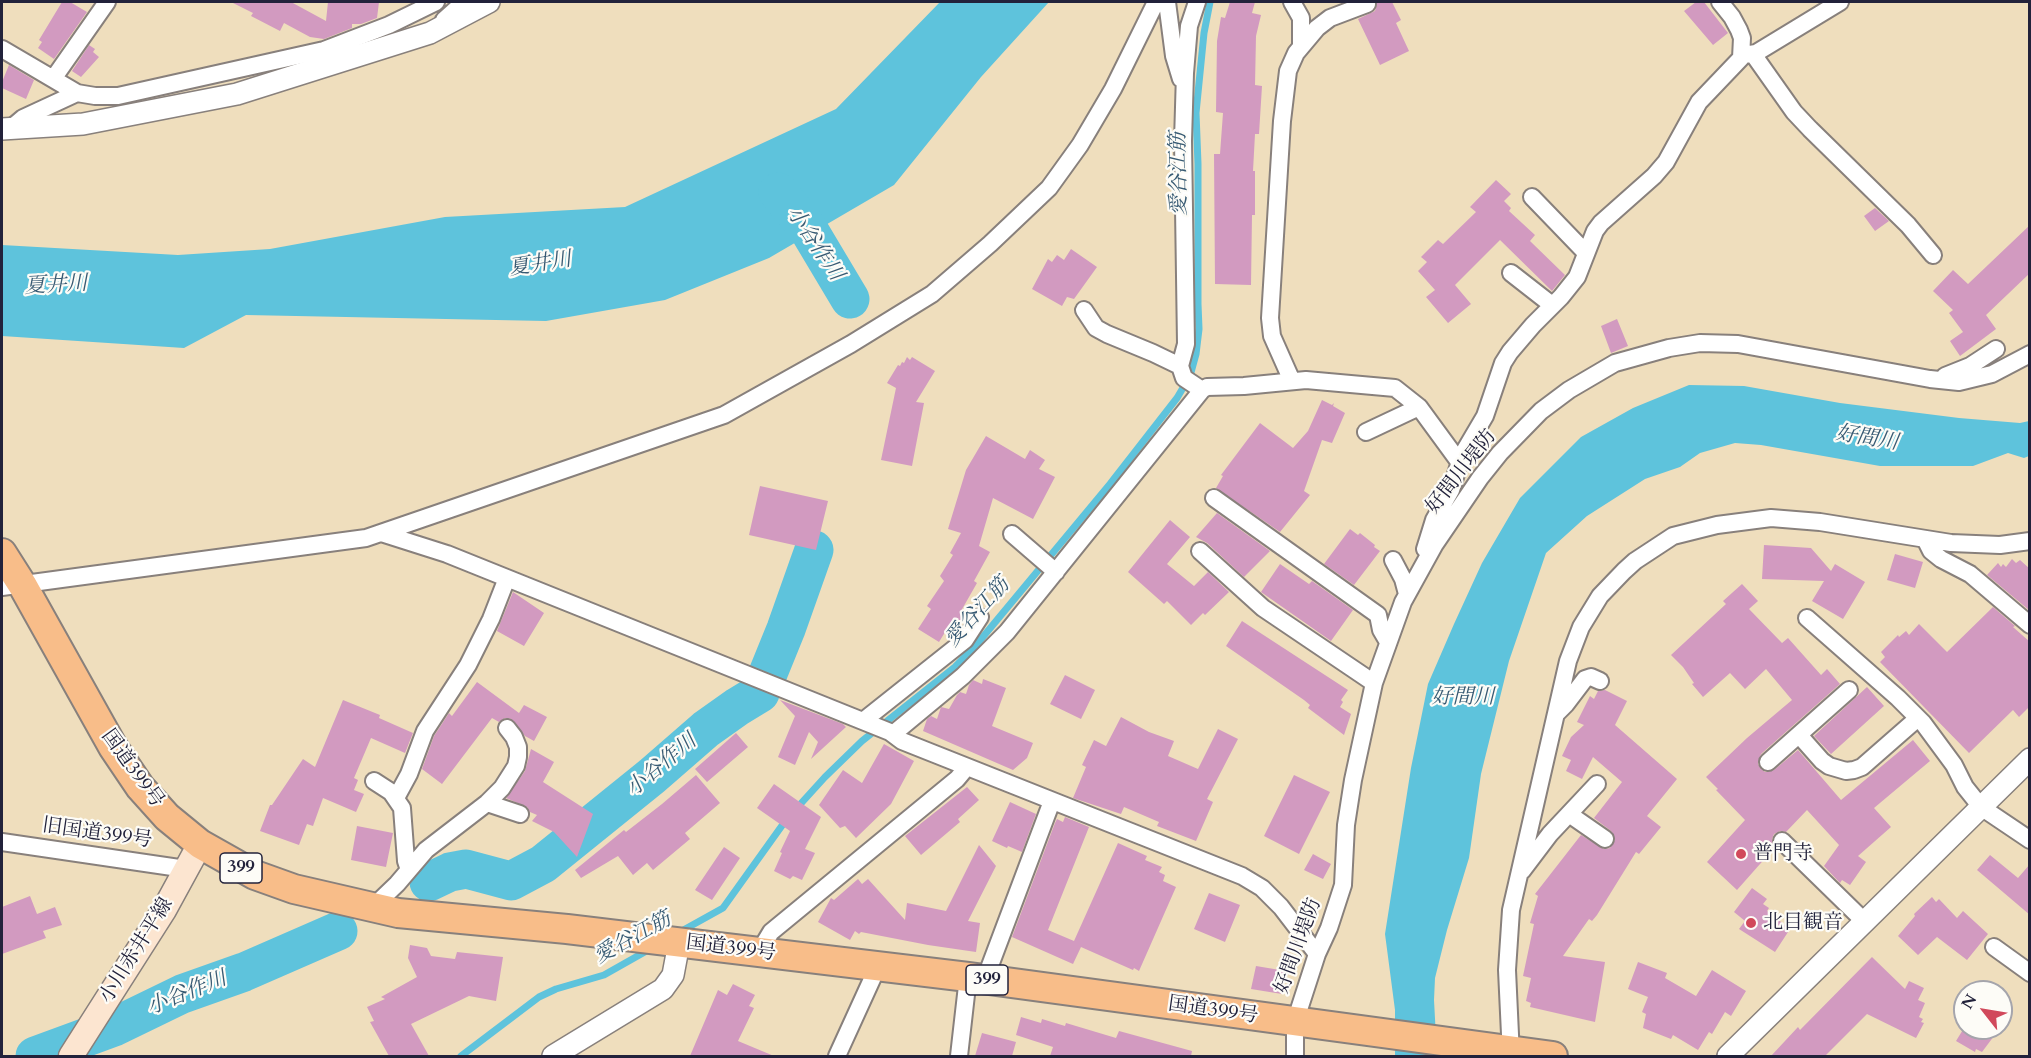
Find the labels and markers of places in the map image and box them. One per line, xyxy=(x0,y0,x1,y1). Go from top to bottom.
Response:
place label: 普門寺 xyxy=(1753,842,1813,866)
marker: 普門寺 xyxy=(1734,847,1748,861)
place label: 北目観音 xyxy=(1763,911,1843,935)
marker: 北目観音 xyxy=(1744,916,1758,930)

